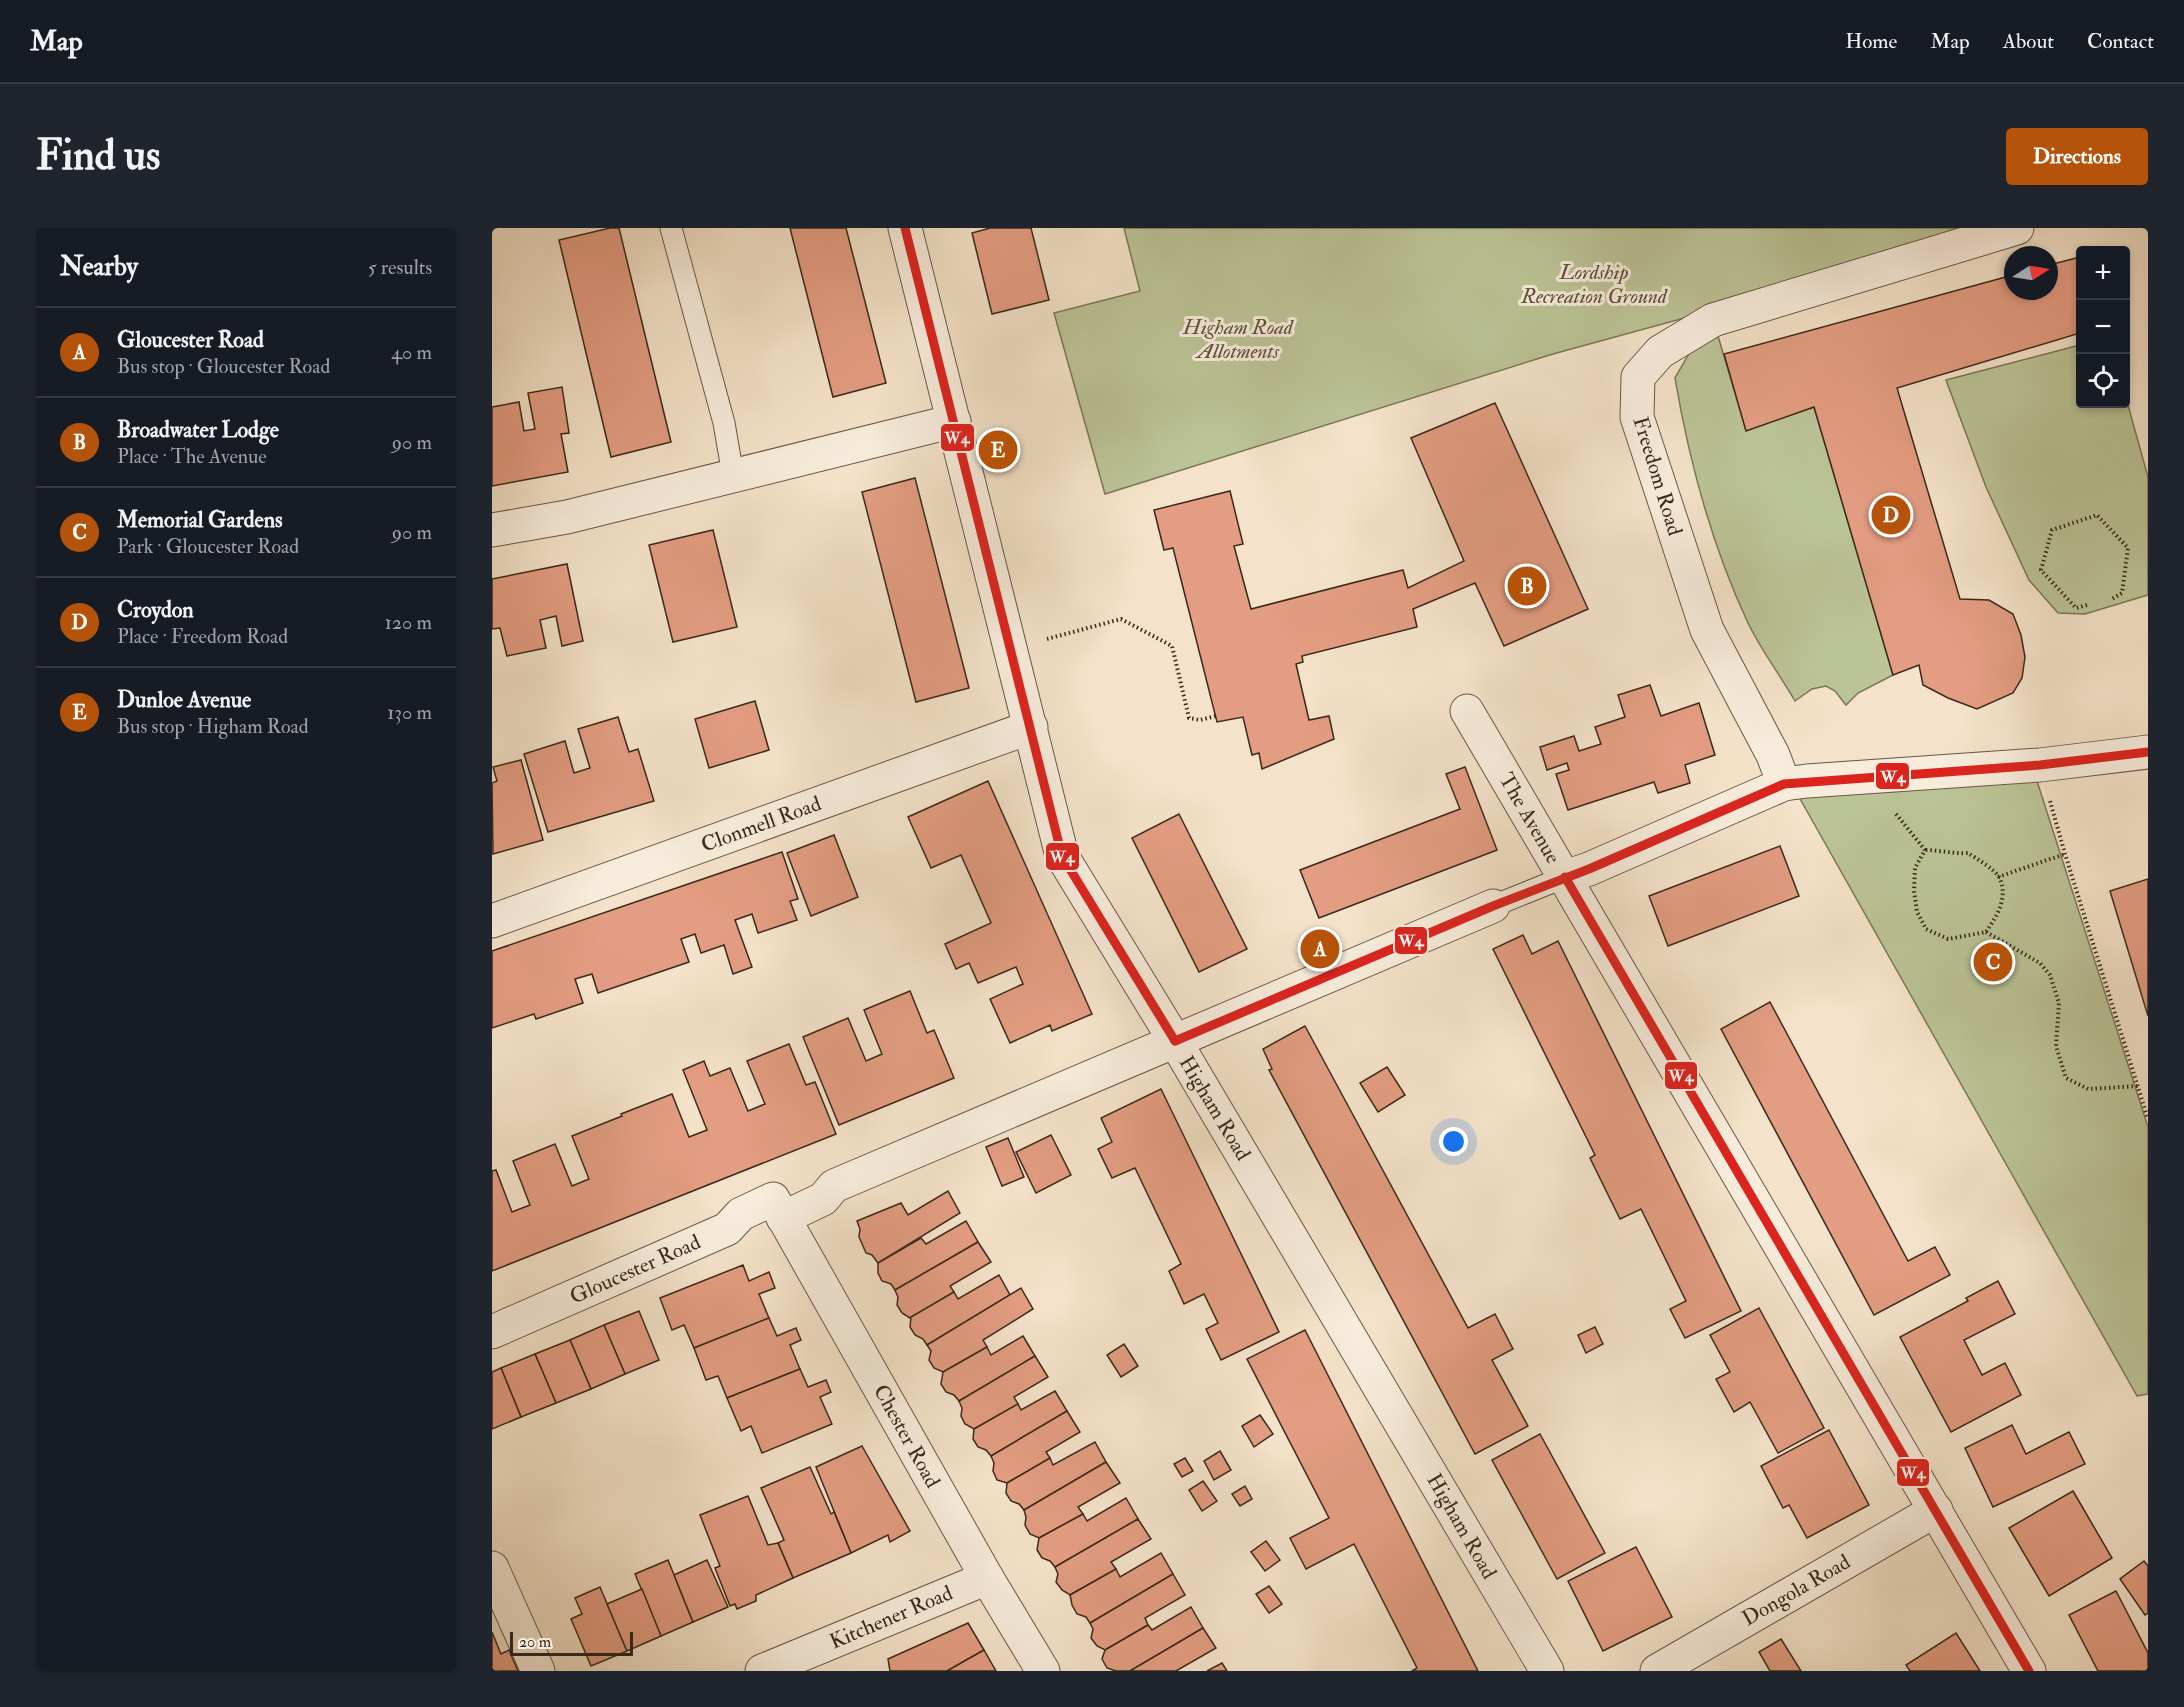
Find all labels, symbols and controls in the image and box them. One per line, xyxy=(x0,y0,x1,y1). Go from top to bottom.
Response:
text: Map xyxy=(30,24,83,59)
text: Home xyxy=(1845,28,1897,55)
text: Map xyxy=(1930,28,1970,55)
text: About xyxy=(2003,28,2054,55)
text: Contact xyxy=(2087,28,2154,55)
button: Directions xyxy=(2006,128,2148,185)
text: Find us xyxy=(36,130,160,182)
north arrow xyxy=(2004,246,2058,300)
map controls xyxy=(2076,246,2130,408)
button: + xyxy=(2076,246,2130,300)
text: Nearby xyxy=(60,251,138,283)
text: 5 results xyxy=(368,255,432,280)
park label: Lordship Recreation Ground xyxy=(1520,259,1668,310)
button: − xyxy=(2076,300,2130,354)
park label: Higham Road Allotments xyxy=(1182,314,1294,365)
text: Gloucester Road xyxy=(117,326,264,354)
text: A xyxy=(73,340,86,365)
text: 40 m xyxy=(391,340,432,365)
text: Bus stop · Gloucester Road xyxy=(117,354,330,379)
button: locate xyxy=(2076,354,2130,408)
street label: Freedom Road xyxy=(1627,413,1689,540)
text: Broadwater Lodge xyxy=(117,416,279,444)
line badge: W4 xyxy=(940,423,975,452)
text: W4 xyxy=(944,428,971,448)
pin: E xyxy=(978,428,1018,472)
text: B xyxy=(73,430,86,455)
text: 90 m xyxy=(392,430,432,455)
text: Place · The Avenue xyxy=(117,444,267,469)
pin: D xyxy=(1872,492,1910,538)
text: Memorial Gardens xyxy=(117,506,283,534)
text: C xyxy=(72,520,87,545)
text: 90 m xyxy=(392,520,432,545)
text: Park · Gloucester Road xyxy=(117,534,299,559)
pin: B xyxy=(1508,564,1546,608)
text: Croydon xyxy=(117,596,194,624)
text: D xyxy=(71,610,88,635)
text: 120 m xyxy=(385,610,432,635)
text: Place · Freedom Road xyxy=(117,624,288,649)
text: Dunloe Avenue xyxy=(117,686,251,714)
text: E xyxy=(72,700,87,725)
text: 130 m xyxy=(387,700,432,725)
text: Bus stop · Higham Road xyxy=(117,714,309,739)
line badge: W4 xyxy=(1875,762,1910,790)
text: W4 xyxy=(1880,767,1907,787)
street label: The Avenue xyxy=(1493,768,1567,869)
street label: Clonmell Road xyxy=(697,790,825,859)
line badge: W4 xyxy=(1045,842,1080,871)
text: W4 xyxy=(1049,847,1076,867)
pin: A xyxy=(1300,926,1340,972)
line badge: W4 xyxy=(1394,926,1428,955)
text: W4 xyxy=(1398,931,1425,951)
pin: C xyxy=(1974,940,2012,984)
street label: Higham Road xyxy=(1173,1051,1257,1166)
line badge: W4 xyxy=(1664,1061,1698,1090)
text: W4 xyxy=(1668,1066,1695,1086)
your location xyxy=(1439,1127,1468,1156)
street label: Gloucester Road xyxy=(566,1228,705,1310)
street label: Chester Road xyxy=(867,1380,946,1493)
line badge: W4 xyxy=(1896,1458,1930,1487)
text: W4 xyxy=(1900,1463,1927,1483)
street label: Higham Road xyxy=(1421,1469,1503,1584)
street label: Dongola Road xyxy=(1737,1548,1856,1632)
street label: Kitchener Road xyxy=(826,1579,957,1655)
scale bar xyxy=(510,1629,633,1656)
text: 20 m xyxy=(519,1632,551,1652)

